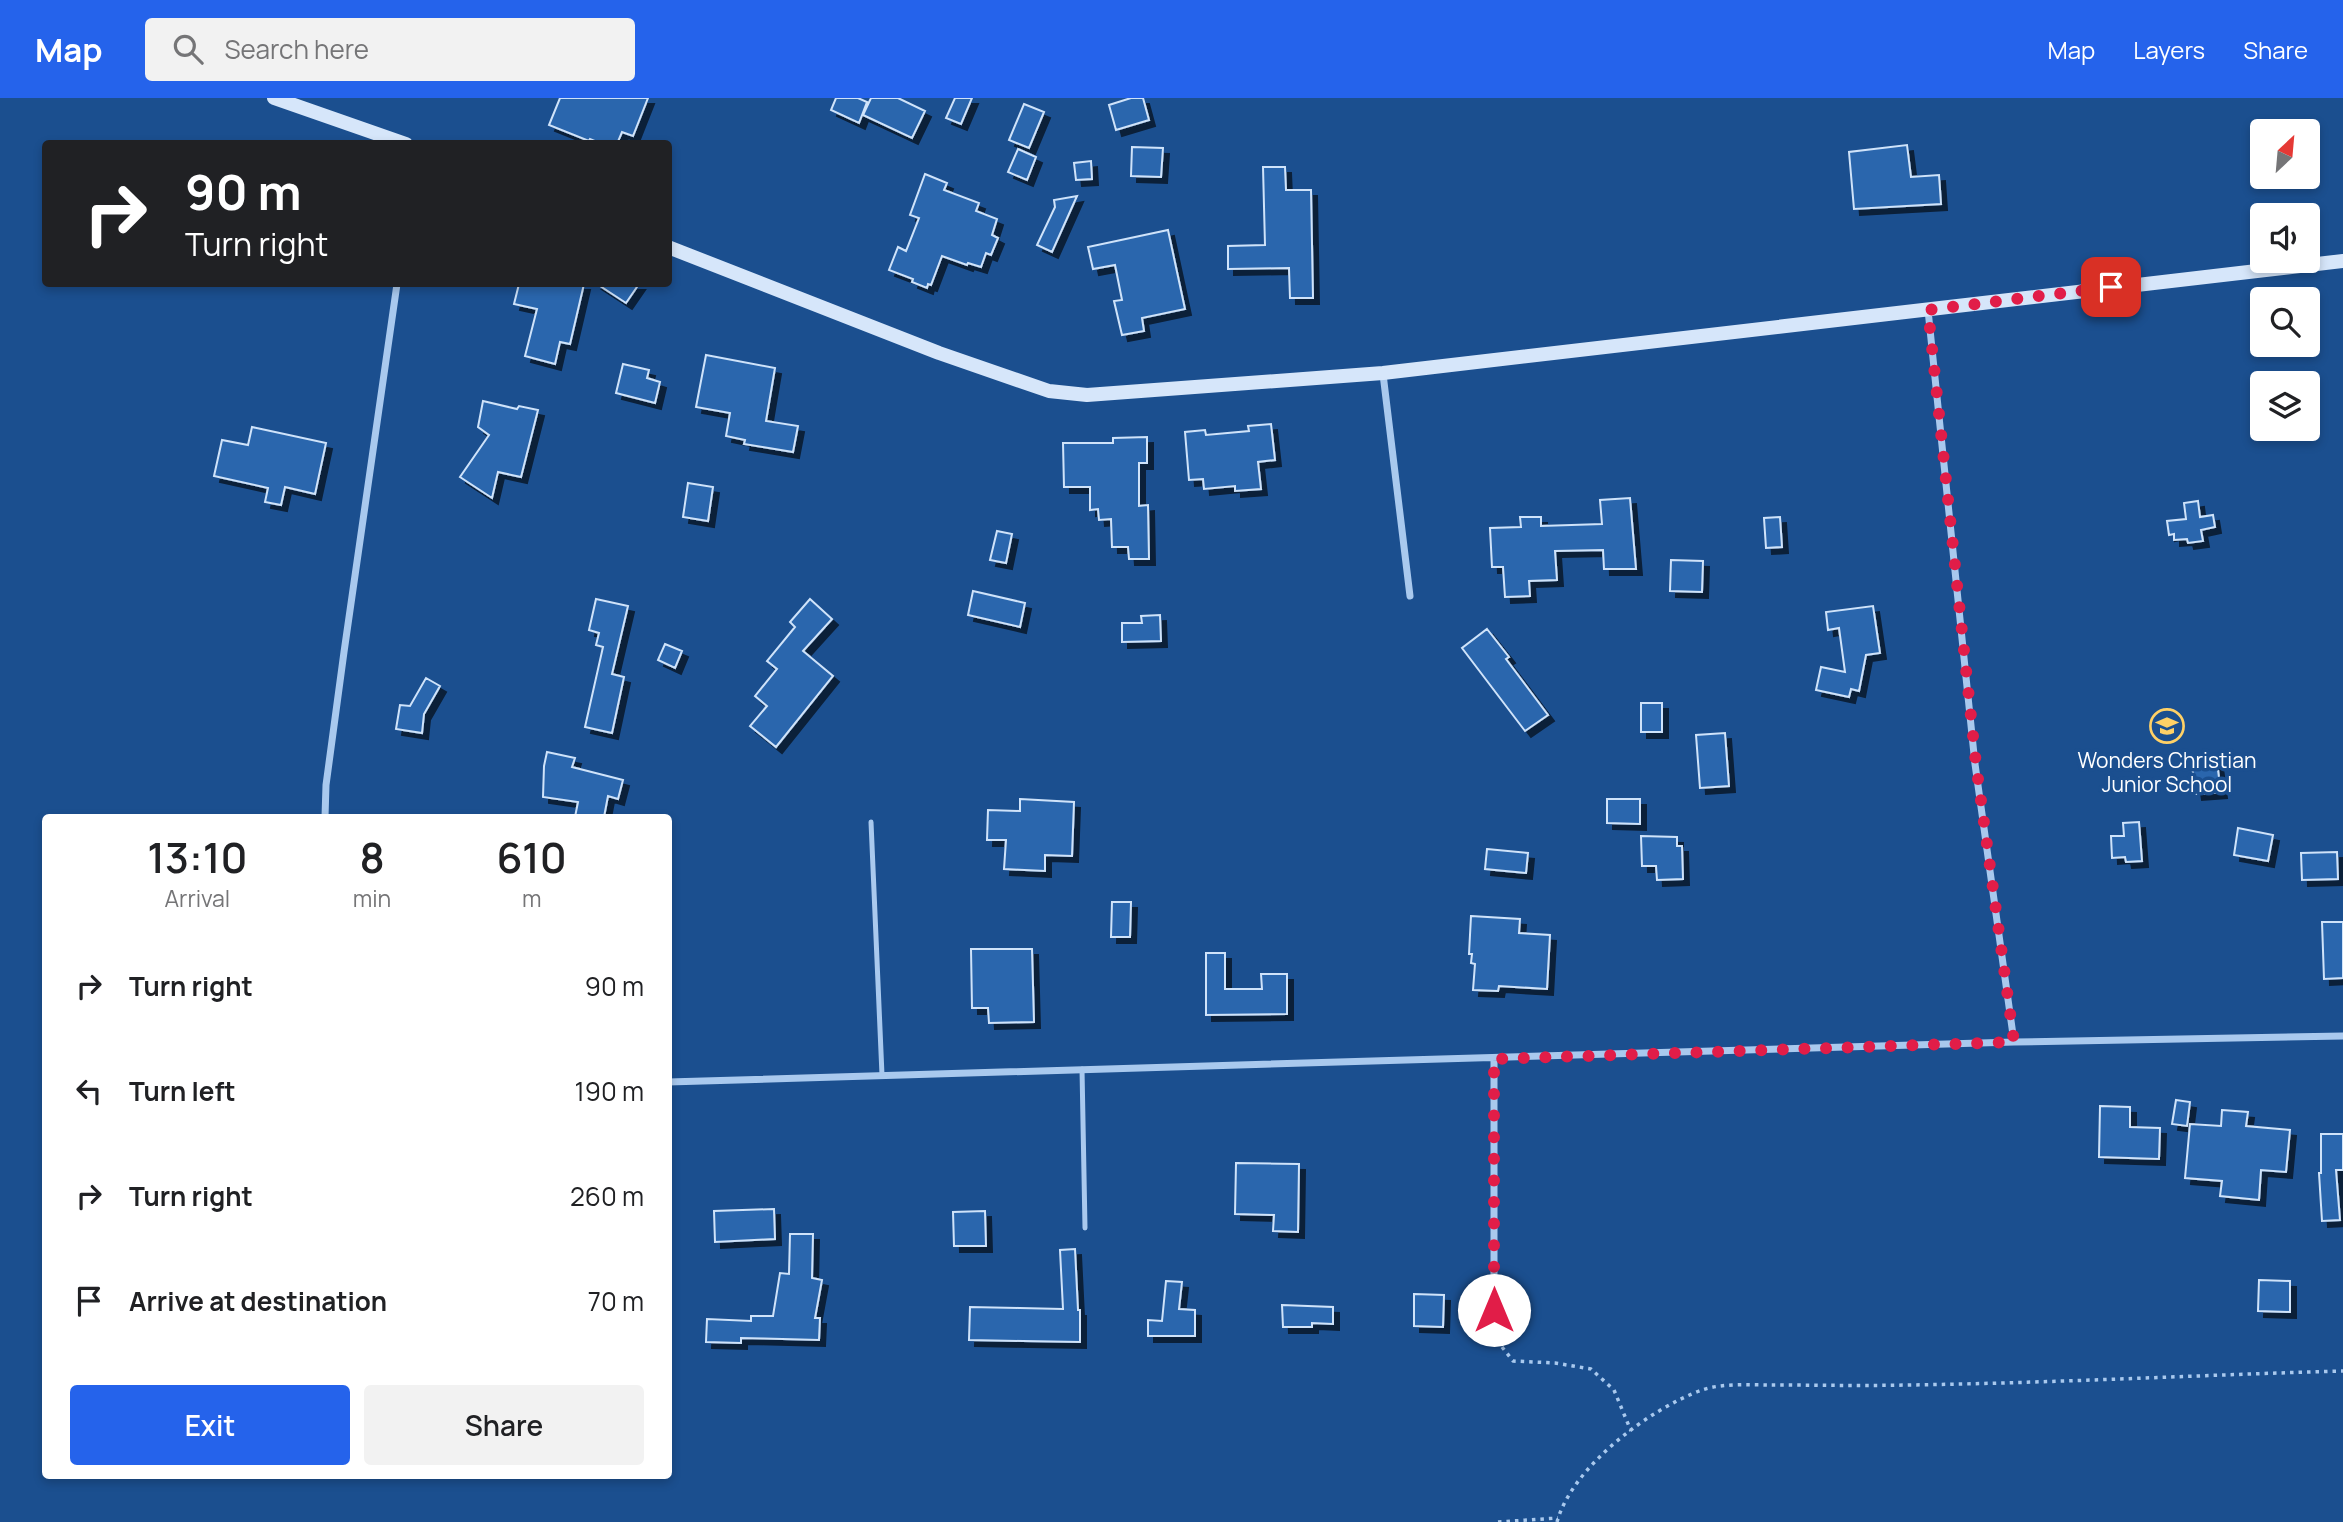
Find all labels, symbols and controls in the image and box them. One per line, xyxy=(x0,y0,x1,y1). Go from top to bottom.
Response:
search box xyxy=(145,18,635,81)
text: Map xyxy=(35,27,103,72)
icon: search xyxy=(169,30,207,68)
text: Search here xyxy=(225,31,369,67)
text: Map xyxy=(2048,33,2095,66)
text: Layers xyxy=(2133,33,2205,66)
text: Share xyxy=(2243,33,2308,66)
north arrow xyxy=(2250,119,2320,189)
map controls xyxy=(2250,119,2320,441)
text: 90 m xyxy=(185,158,302,225)
icon: right xyxy=(70,168,161,259)
button: sound xyxy=(2250,203,2320,273)
text: Turn right xyxy=(185,222,328,266)
pin xyxy=(2081,257,2141,317)
icon: arrive xyxy=(2092,268,2130,306)
button: search xyxy=(2250,287,2320,357)
button: layers xyxy=(2250,371,2320,441)
school or university icon: Wonders Christian Junior School xyxy=(2148,707,2186,745)
place label: Wonders Christian Junior School xyxy=(2078,746,2256,798)
text: 13:10 xyxy=(147,828,247,886)
text: 8 xyxy=(359,828,385,886)
text: 610 xyxy=(497,828,567,886)
text: Arrival xyxy=(165,882,230,914)
text: min xyxy=(353,882,391,914)
text: m xyxy=(522,882,541,914)
icon: right xyxy=(70,967,108,1005)
text: Turn right xyxy=(129,968,253,1004)
text: 90 m xyxy=(585,968,644,1004)
icon: left xyxy=(70,1072,108,1110)
text: Turn left xyxy=(129,1073,236,1109)
text: 190 m xyxy=(575,1073,644,1109)
icon: right xyxy=(70,1177,108,1215)
text: Turn right xyxy=(129,1178,253,1214)
text: 260 m xyxy=(570,1178,644,1214)
position arrow xyxy=(1457,1273,1531,1347)
icon: arrive xyxy=(70,1282,108,1320)
text: Arrive at destination xyxy=(129,1283,387,1319)
text: 70 m xyxy=(588,1283,644,1319)
button: Exit xyxy=(70,1385,350,1465)
button: Share xyxy=(364,1385,644,1465)

